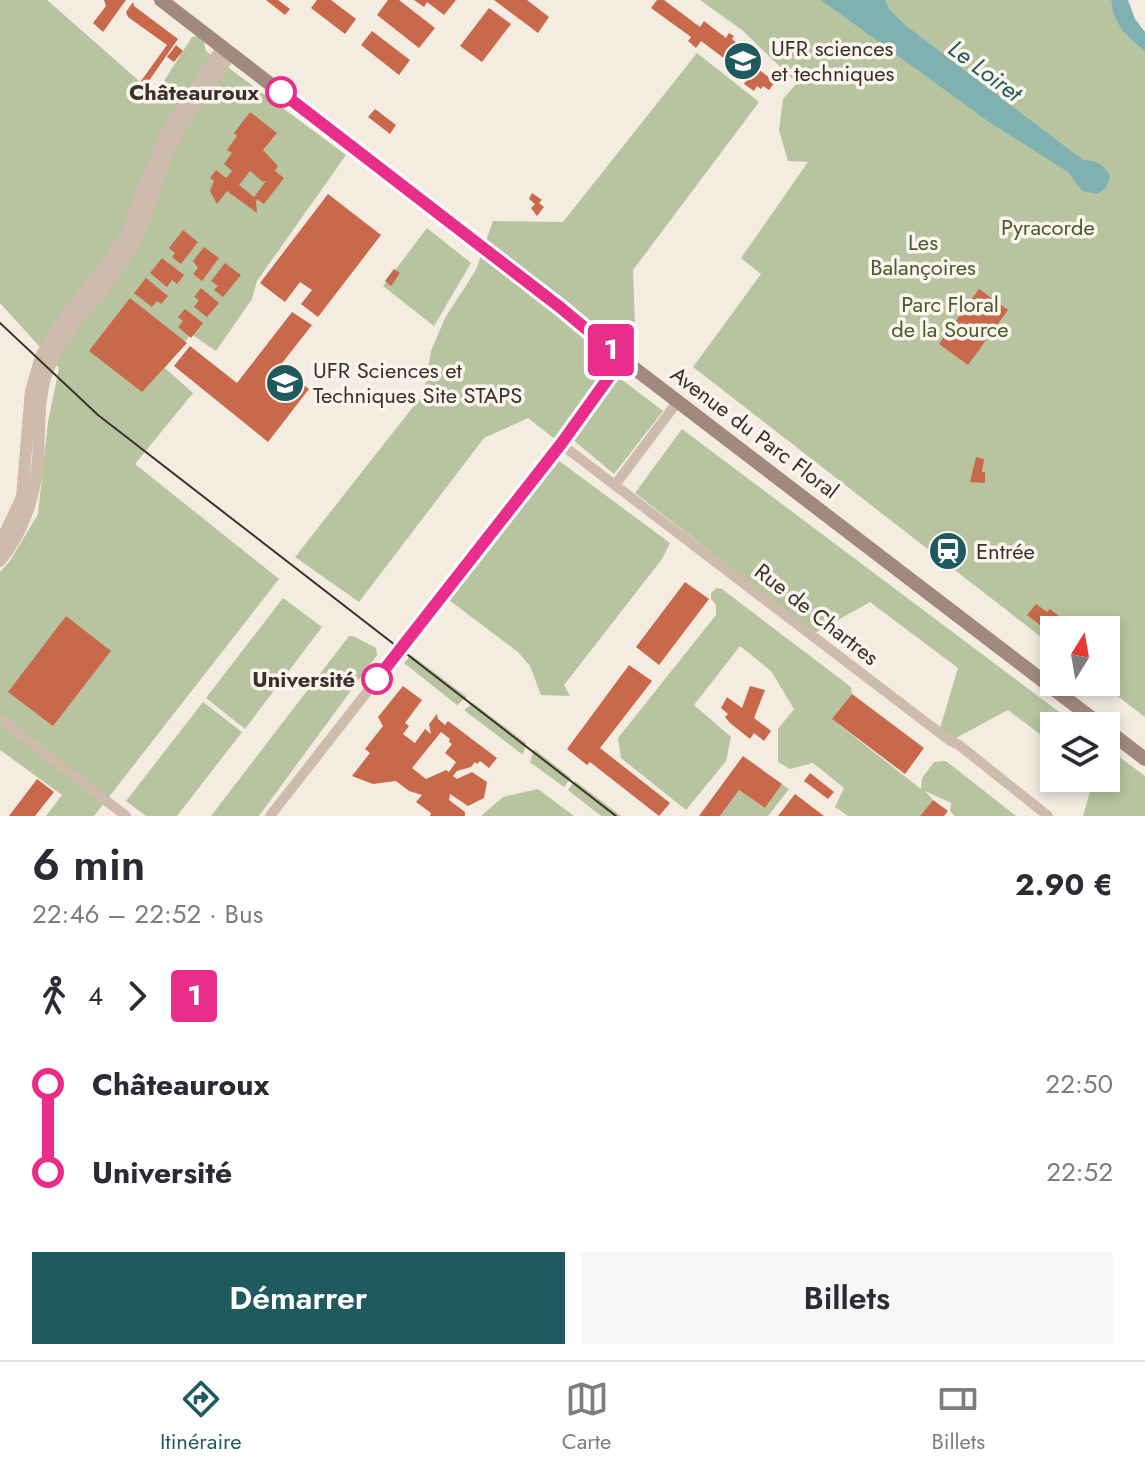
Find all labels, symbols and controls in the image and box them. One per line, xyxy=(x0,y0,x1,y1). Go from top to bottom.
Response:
water label: Le Loiret xyxy=(941,31,1031,111)
place label: UFR sciences et techniques xyxy=(771,32,895,89)
school or university icon: UFR sciences et techniques xyxy=(722,40,764,82)
place label: Châteauroux xyxy=(129,76,259,108)
marker: Châteauroux xyxy=(266,77,296,107)
park label: Pyracorde xyxy=(1001,211,1095,243)
park label: Les Balançoires xyxy=(870,226,976,283)
park label: Parc Floral de la Source xyxy=(891,288,1009,345)
line badge: 1 xyxy=(585,324,637,376)
text: 1 xyxy=(604,329,618,370)
place label: UFR Sciences et Techniques Site STAPS xyxy=(313,354,522,411)
street label: Avenue du Parc Floral xyxy=(664,358,846,506)
school or university icon: UFR Sciences et Techniques Site STAPS xyxy=(264,362,306,404)
station icon: Entrée xyxy=(927,530,969,572)
place label: Entrée xyxy=(976,535,1035,567)
street label: Rue de Chartres xyxy=(748,555,886,673)
north arrow xyxy=(1040,616,1120,696)
map controls xyxy=(1040,616,1120,792)
place label: Université xyxy=(252,663,355,695)
marker: Université xyxy=(362,664,392,694)
button: layers xyxy=(1040,712,1120,792)
text: 6 min xyxy=(32,833,145,897)
text: 2.90 € xyxy=(1015,863,1113,906)
text: 22:46 – 22:52 · Bus xyxy=(32,895,263,933)
icon: walk xyxy=(32,974,76,1018)
icon: forward xyxy=(115,974,159,1018)
text: 1 xyxy=(187,975,201,1016)
text: 4 xyxy=(88,977,103,1015)
text: Châteauroux xyxy=(92,1063,269,1106)
text: 22:50 xyxy=(1045,1065,1113,1103)
text: Université xyxy=(92,1151,232,1194)
text: 22:52 xyxy=(1046,1153,1113,1191)
button: Démarrer xyxy=(32,1252,565,1344)
button: Billets xyxy=(581,1252,1113,1344)
tab: Itinéraire xyxy=(160,1377,242,1457)
tab: Carte xyxy=(562,1377,611,1457)
tab: Billets xyxy=(931,1377,985,1457)

